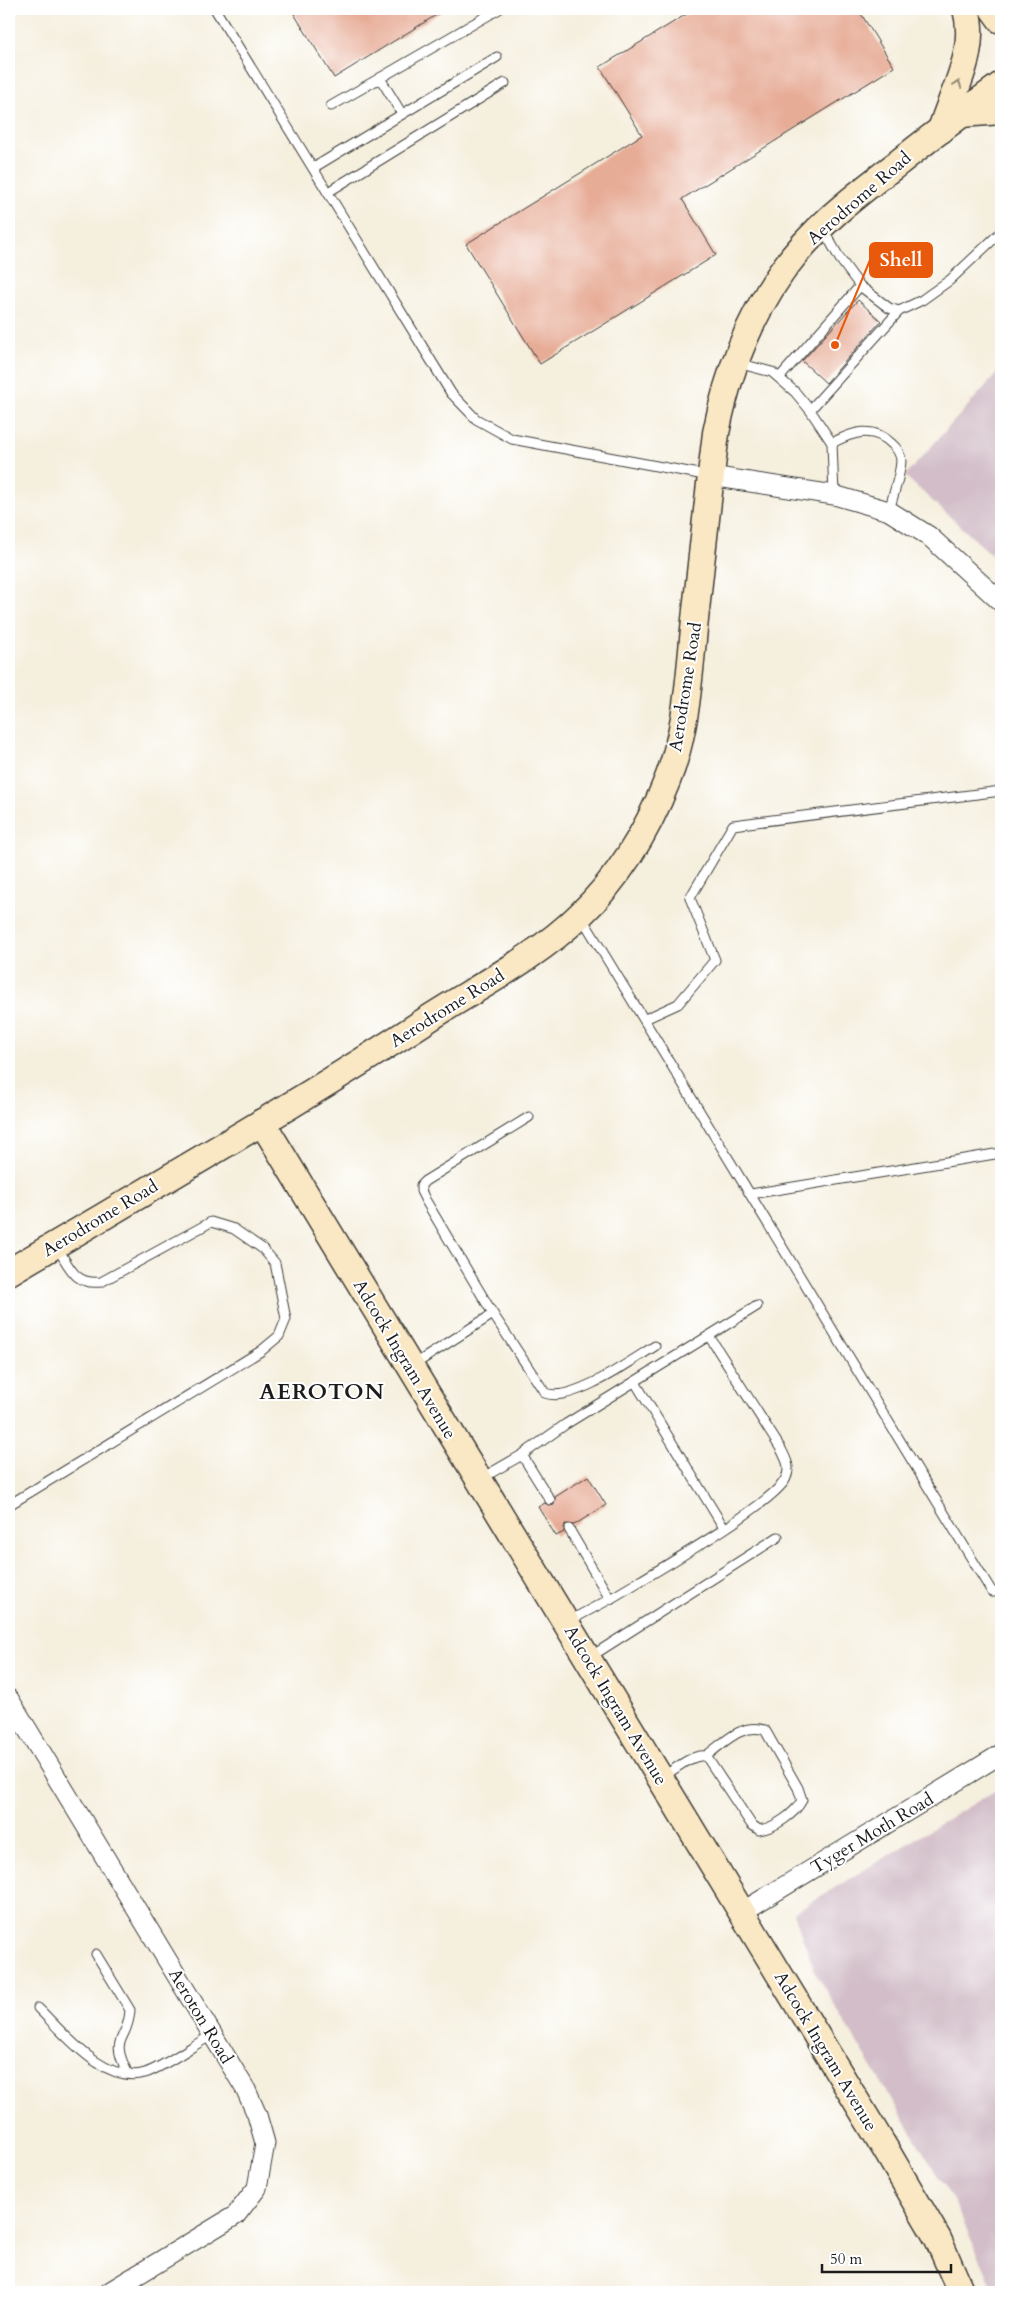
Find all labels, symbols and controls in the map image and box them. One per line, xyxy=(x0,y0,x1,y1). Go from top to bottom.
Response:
one-way arrow xyxy=(951,80,962,89)
street label: Aerodrome Road xyxy=(802,146,917,251)
callout: Shell xyxy=(870,243,932,277)
text: Shell xyxy=(880,247,923,273)
street label: Aerodrome Road xyxy=(663,620,708,754)
street label: Aerodrome Road xyxy=(385,963,510,1054)
street label: Aerodrome Road xyxy=(38,1174,163,1263)
street label: Adcock Ingram Avenue xyxy=(347,1275,462,1444)
district label: AEROTON xyxy=(259,1377,385,1407)
street label: Adcock Ingram Avenue xyxy=(558,1621,673,1790)
street label: Tyger Moth Road xyxy=(806,1787,939,1880)
street label: Aeroton Road xyxy=(162,1964,239,2069)
street label: Adcock Ingram Avenue xyxy=(768,1967,883,2136)
scale bar xyxy=(822,2241,951,2273)
text: 50 m xyxy=(830,2249,862,2269)

